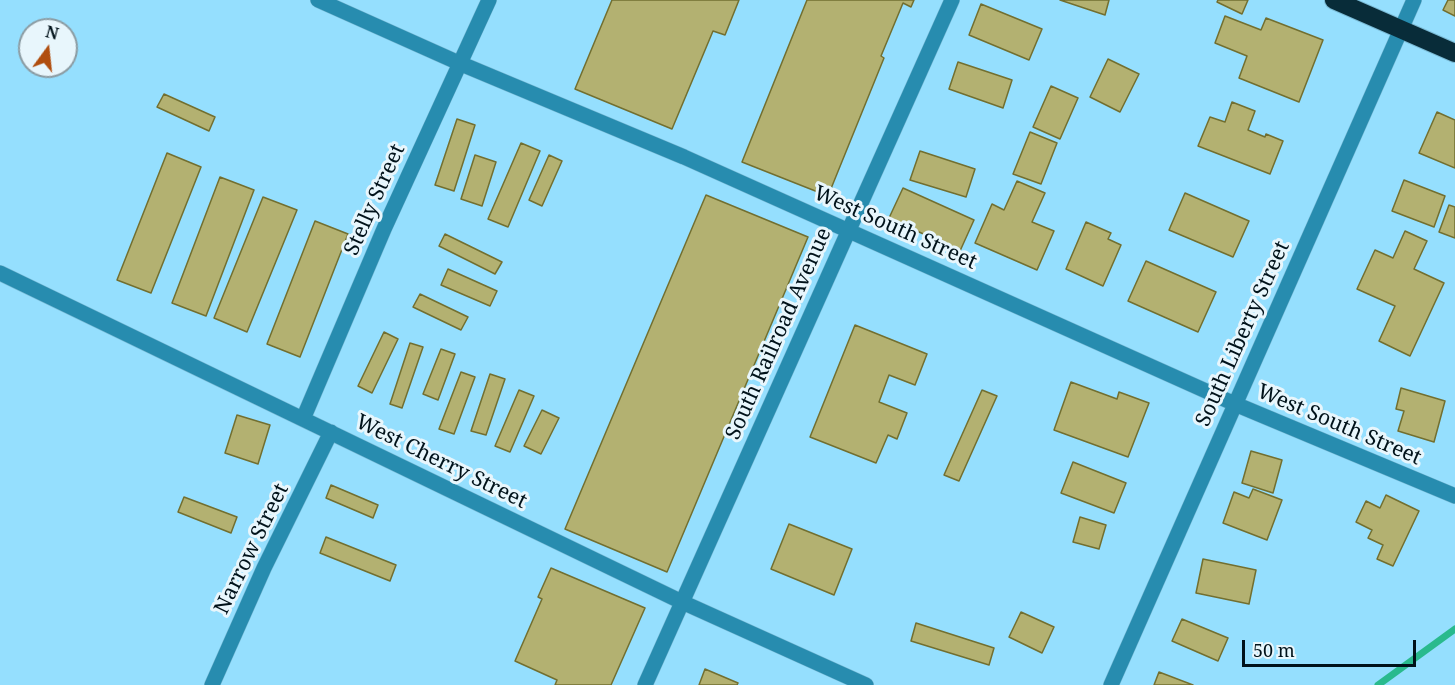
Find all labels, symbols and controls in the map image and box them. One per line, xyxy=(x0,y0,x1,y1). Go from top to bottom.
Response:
north arrow xyxy=(18,18,78,78)
text: N xyxy=(43,20,61,45)
street label: Stelly Street xyxy=(339,141,411,259)
street label: West South Street xyxy=(810,181,980,275)
street label: South Railroad Avenue xyxy=(721,224,837,444)
street label: South Liberty Street xyxy=(1191,237,1295,431)
street label: West South Street xyxy=(1253,379,1425,471)
street label: West Cherry Street xyxy=(351,410,531,514)
street label: Narrow Street xyxy=(210,480,294,618)
scale bar xyxy=(1245,628,1419,666)
text: 50 m xyxy=(1253,638,1295,662)

